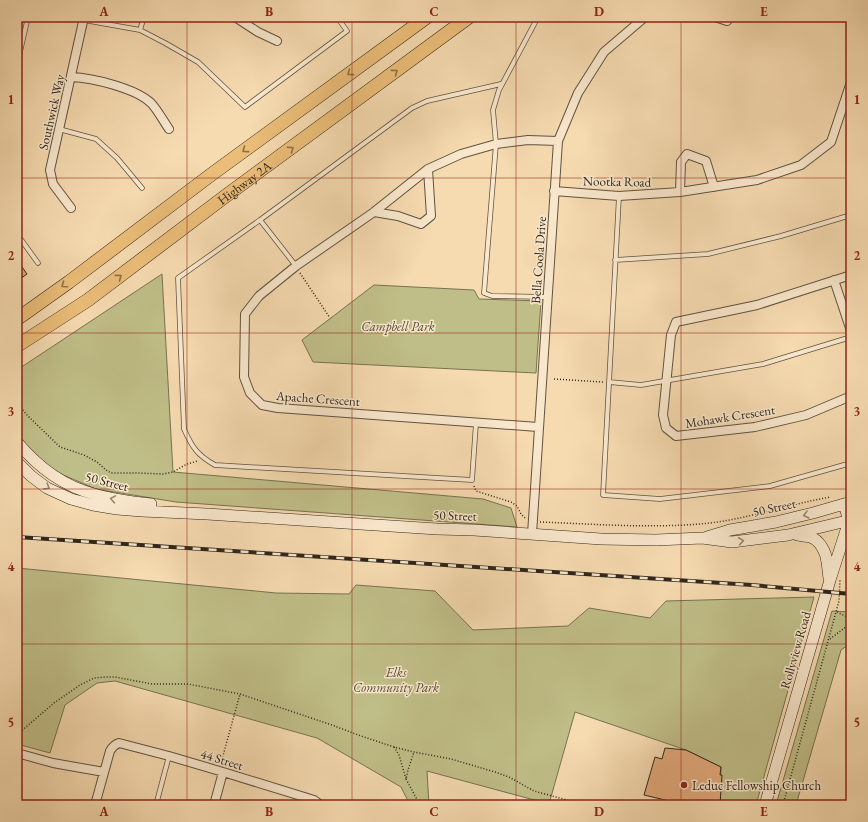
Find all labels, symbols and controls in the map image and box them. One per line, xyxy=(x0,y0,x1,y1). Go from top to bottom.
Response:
text: A xyxy=(98,3,109,20)
text: B xyxy=(265,3,273,20)
text: C xyxy=(429,3,439,20)
text: D xyxy=(594,3,604,20)
text: E xyxy=(760,3,768,20)
one-way arrow xyxy=(347,68,354,76)
one-way arrow xyxy=(391,69,398,76)
street label: Southwick Way xyxy=(35,72,69,152)
text: 1 xyxy=(8,91,15,108)
text: 1 xyxy=(854,91,861,108)
one-way arrow xyxy=(243,145,250,152)
one-way arrow xyxy=(286,147,293,154)
street label: Highway 2A xyxy=(214,157,276,208)
street label: Nootka Road xyxy=(583,172,652,191)
street label: Bella Coola Drive xyxy=(527,216,550,304)
text: 2 xyxy=(8,247,15,264)
text: 2 xyxy=(854,247,861,264)
one-way arrow xyxy=(115,274,122,281)
one-way arrow xyxy=(62,281,69,288)
park label: Campbell Park xyxy=(361,318,435,335)
street label: Apache Crescent xyxy=(274,387,361,410)
street label: Mohawk Crescent xyxy=(684,401,776,432)
text: 3 xyxy=(8,403,15,420)
text: 3 xyxy=(854,403,861,420)
street label: 50 Street xyxy=(84,468,130,495)
one-way arrow xyxy=(43,482,50,490)
one-way arrow xyxy=(110,495,116,503)
street label: 50 Street xyxy=(751,495,797,520)
street label: 50 Street xyxy=(433,506,477,525)
one-way arrow xyxy=(803,510,810,519)
one-way arrow xyxy=(738,537,744,546)
text: 4 xyxy=(8,558,15,575)
text: 4 xyxy=(854,558,861,575)
street label: Rollyview Road xyxy=(776,609,815,691)
park label: Elks Community Park xyxy=(353,664,439,696)
text: 5 xyxy=(8,714,14,731)
text: 5 xyxy=(854,714,860,731)
street label: 44 Street xyxy=(198,745,245,774)
place label: Leduc Fellowship Church xyxy=(692,777,821,794)
marker: Leduc Fellowship Church xyxy=(679,780,689,790)
text: A xyxy=(98,803,109,820)
text: B xyxy=(265,803,273,820)
text: C xyxy=(429,803,439,820)
text: D xyxy=(594,803,604,820)
text: E xyxy=(760,803,768,820)

